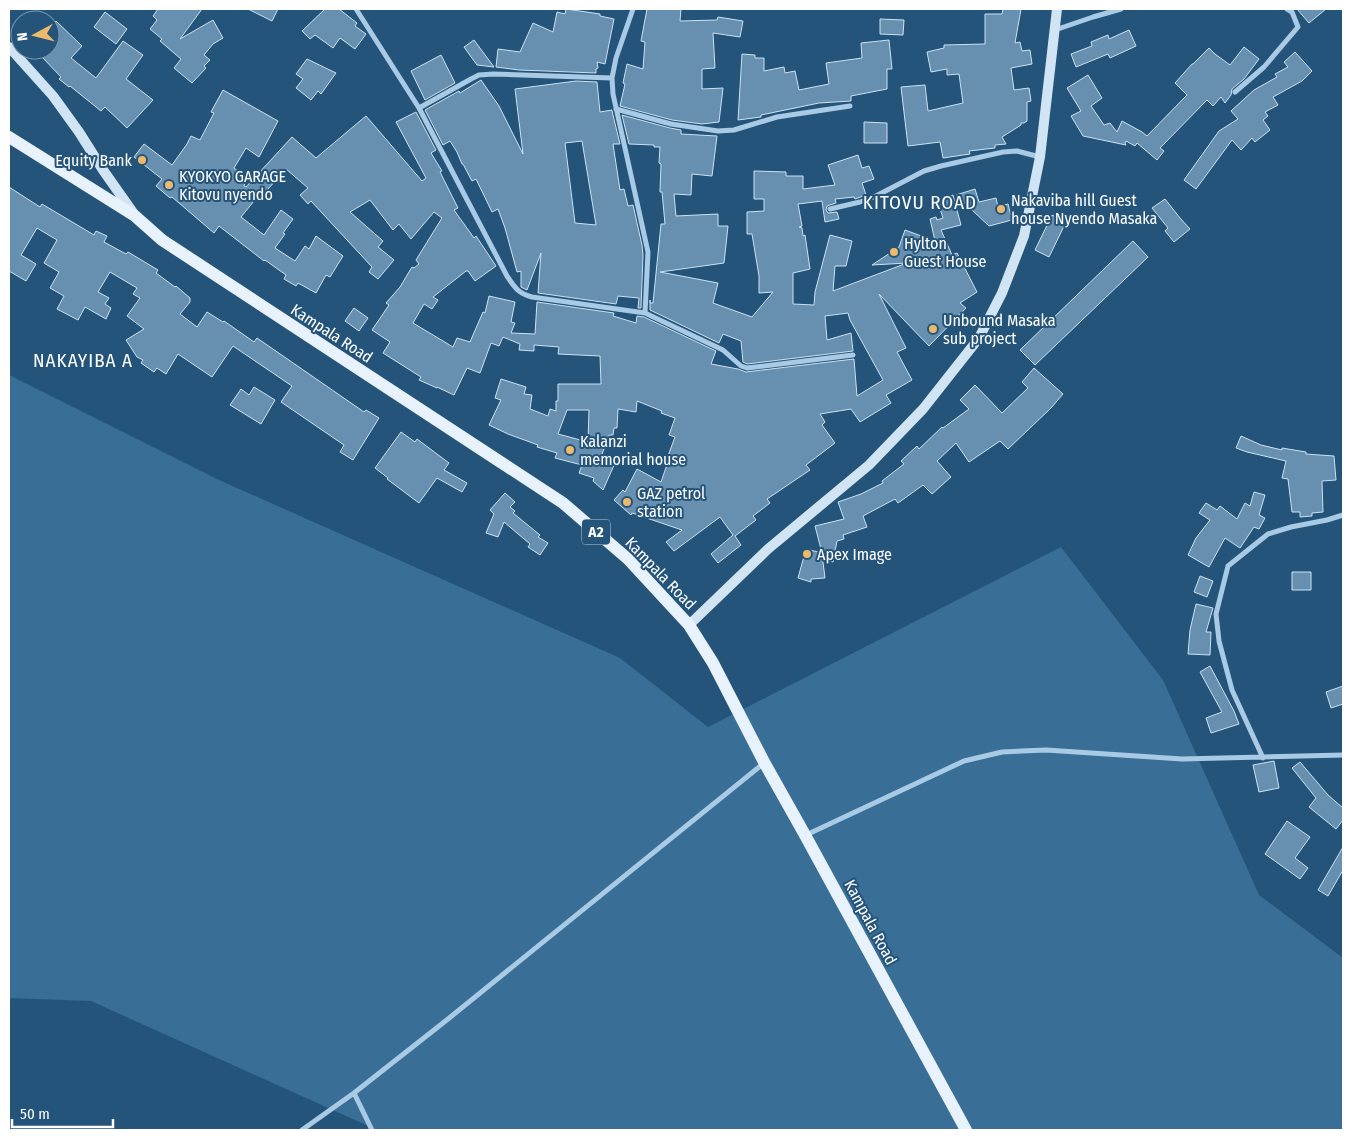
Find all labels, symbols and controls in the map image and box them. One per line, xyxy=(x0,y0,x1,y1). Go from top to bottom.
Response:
north arrow xyxy=(10,10,60,60)
text: N xyxy=(14,31,32,42)
place label: Equity Bank xyxy=(55,151,133,170)
marker: Equity Bank xyxy=(136,154,148,166)
place label: KYOKYO GARAGE Kitovu nyendo xyxy=(179,167,286,204)
marker: KYOKYO GARAGE Kitovu nyendo xyxy=(163,179,175,191)
district label: KITOVU ROAD xyxy=(863,191,977,214)
place label: Nakaviba hill Guest house Nyendo Masaka xyxy=(1011,191,1157,228)
marker: Nakaviba hill Guest house Nyendo Masaka xyxy=(995,203,1007,215)
place label: Hylton Guest House xyxy=(904,234,987,271)
marker: Hylton Guest House xyxy=(888,246,900,258)
street label: Kampala Road xyxy=(287,300,376,367)
place label: Unbound Masaka sub project xyxy=(943,311,1056,348)
marker: Unbound Masaka sub project xyxy=(927,323,939,335)
district label: NAKAYIBA A xyxy=(33,349,133,372)
place label: Kalanzi memorial house xyxy=(580,432,686,469)
marker: Kalanzi memorial house xyxy=(564,444,576,456)
place label: GAZ petrol station xyxy=(637,484,705,521)
marker: GAZ petrol station xyxy=(621,496,633,508)
road number: A2 xyxy=(582,520,610,544)
street label: Kampala Road xyxy=(621,533,700,614)
place label: Apex Image xyxy=(817,545,892,564)
marker: Apex Image xyxy=(801,548,813,560)
street label: Kampala Road xyxy=(840,877,901,968)
scale bar xyxy=(12,1096,114,1128)
text: 50 m xyxy=(20,1105,50,1123)

